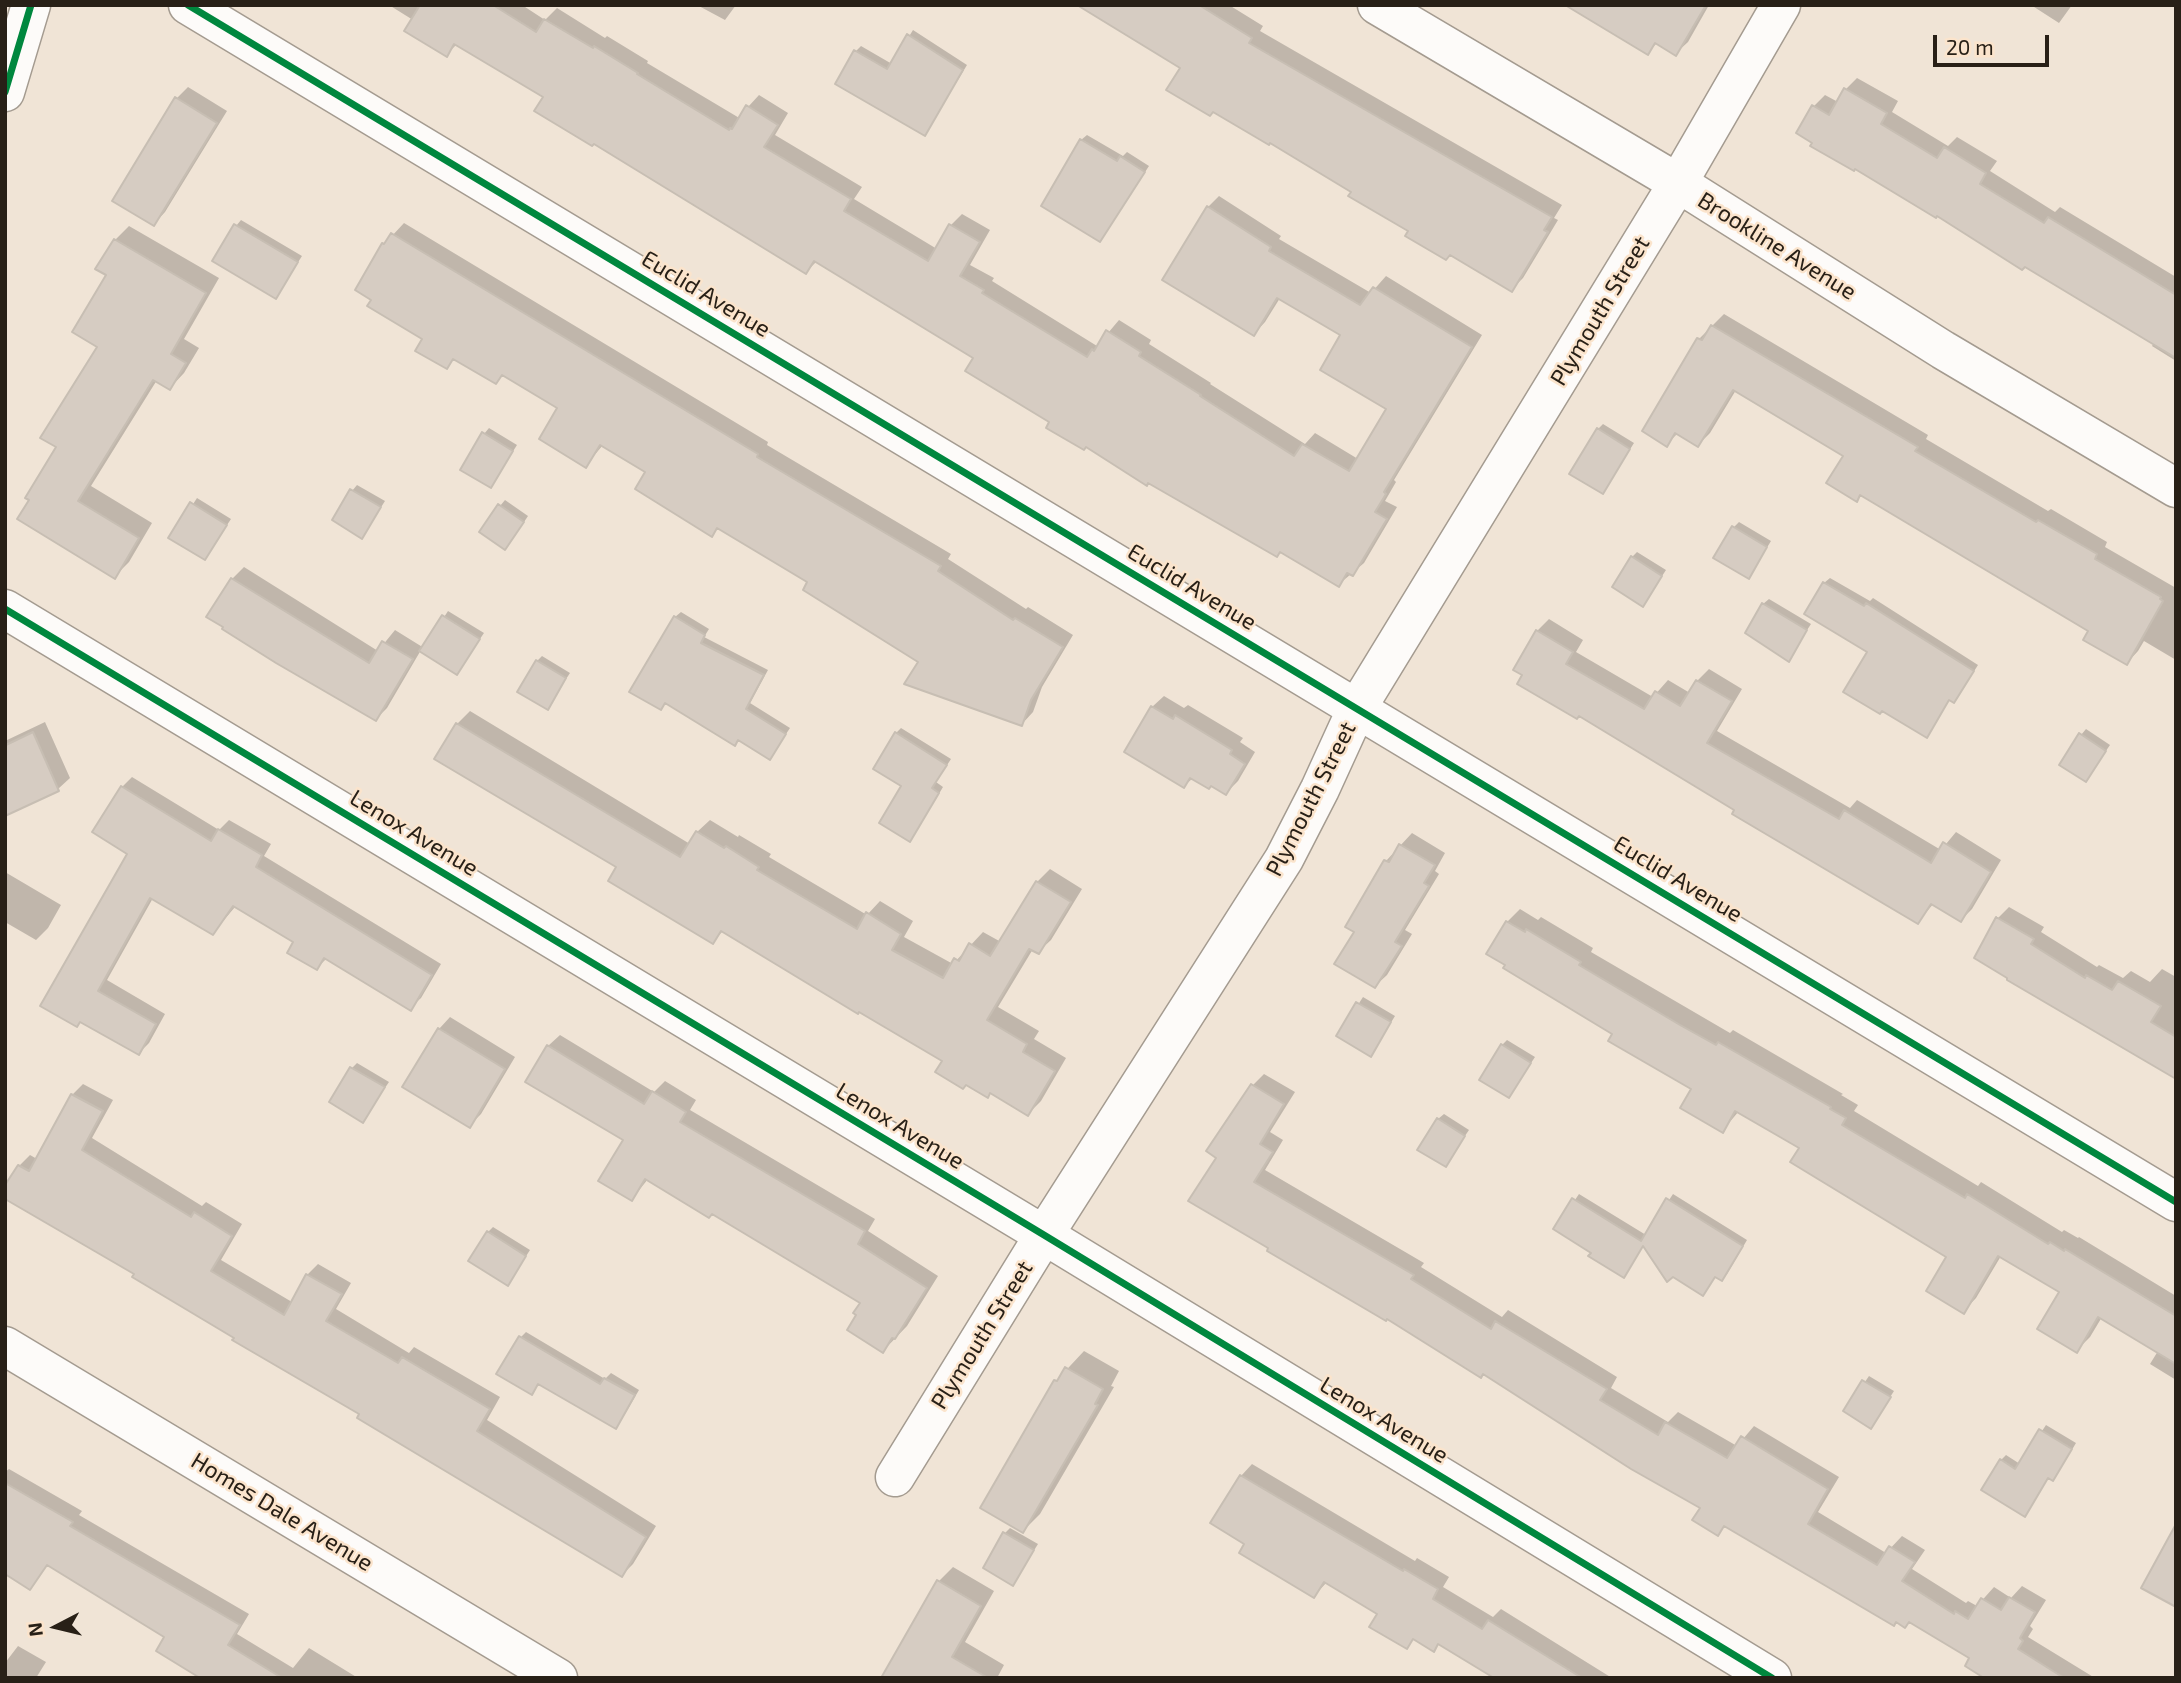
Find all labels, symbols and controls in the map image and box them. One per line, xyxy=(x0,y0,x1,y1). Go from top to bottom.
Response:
scale bar xyxy=(1936,21,2052,65)
text: 20 m xyxy=(1946,34,1994,59)
street label: Brookline Avenue xyxy=(1693,186,1861,306)
street label: Plymouth Street xyxy=(1545,231,1655,391)
street label: Euclid Avenue xyxy=(637,245,775,343)
street label: Euclid Avenue xyxy=(1123,538,1261,636)
street label: Plymouth Street xyxy=(1260,717,1362,881)
street label: Lenox Avenue xyxy=(345,784,483,882)
street label: Euclid Avenue xyxy=(1609,830,1747,928)
street label: Lenox Avenue xyxy=(831,1077,969,1175)
street label: Plymouth Street xyxy=(925,1256,1039,1414)
street label: Lenox Avenue xyxy=(1315,1371,1453,1469)
street label: Homes Dale Avenue xyxy=(186,1447,378,1577)
north arrow xyxy=(21,1592,91,1662)
text: N xyxy=(22,1621,47,1638)

